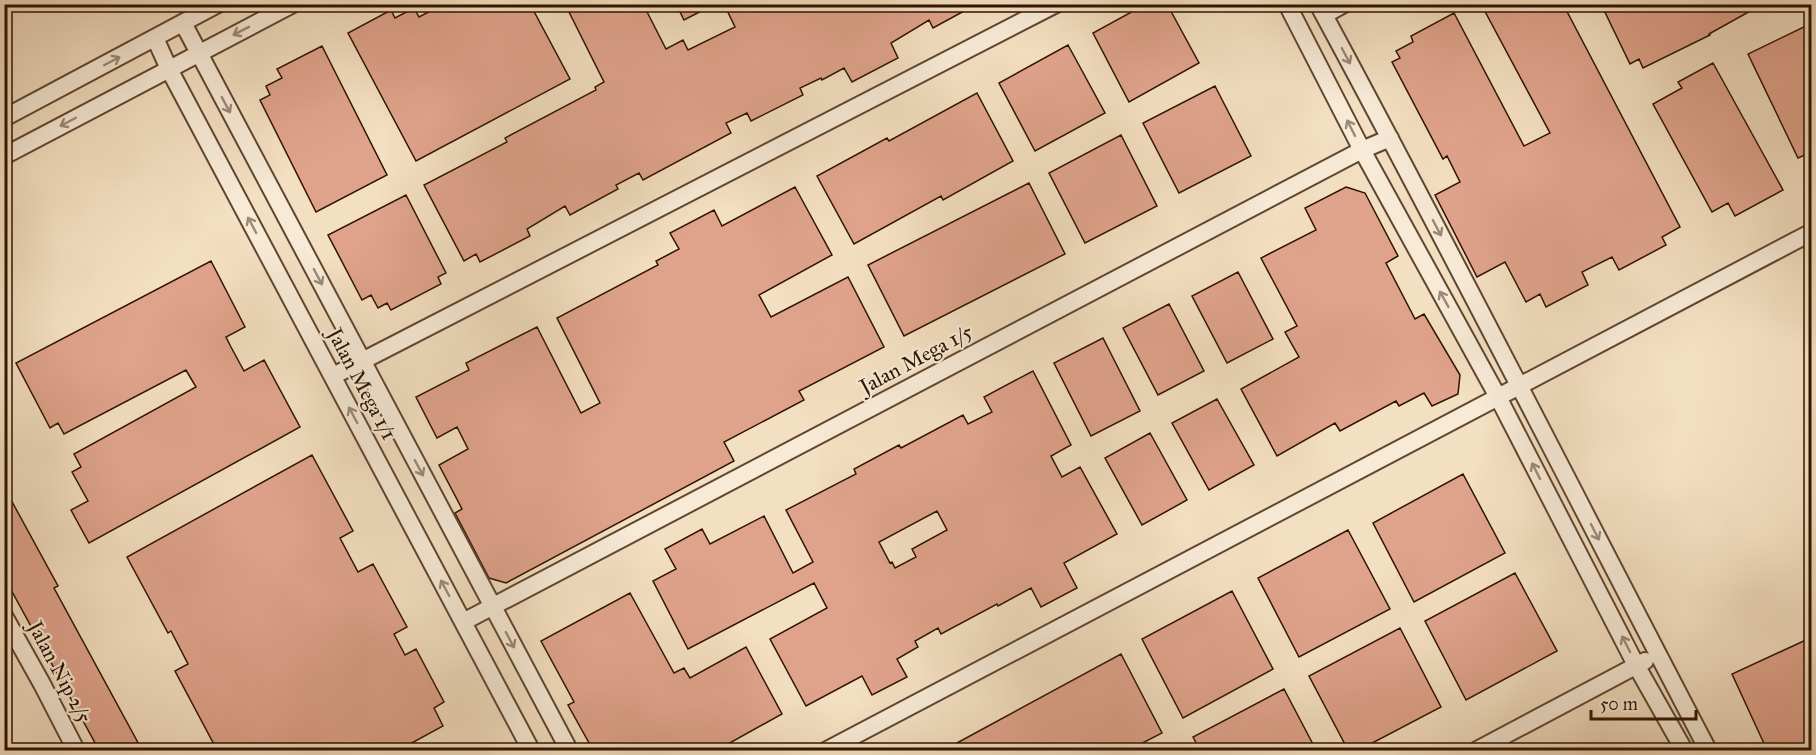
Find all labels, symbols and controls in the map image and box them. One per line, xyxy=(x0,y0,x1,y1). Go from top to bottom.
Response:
one-way arrow xyxy=(232,26,250,38)
one-way arrow xyxy=(1340,47,1352,64)
one-way arrow xyxy=(103,55,121,67)
one-way arrow xyxy=(220,96,232,113)
one-way arrow xyxy=(60,117,78,128)
one-way arrow xyxy=(1344,119,1356,137)
one-way arrow xyxy=(246,216,257,234)
one-way arrow xyxy=(1432,219,1444,237)
one-way arrow xyxy=(312,268,324,285)
one-way arrow xyxy=(1438,291,1450,308)
street label: Jalan Mega 1/5 xyxy=(853,318,977,401)
street label: Jalan Mega 1/1 xyxy=(321,322,402,444)
one-way arrow xyxy=(347,407,359,425)
one-way arrow xyxy=(413,459,425,476)
one-way arrow xyxy=(1530,463,1542,480)
one-way arrow xyxy=(1590,522,1601,540)
one-way arrow xyxy=(439,579,450,597)
street label: Jalan Nip 2/5 xyxy=(21,615,98,728)
one-way arrow xyxy=(505,631,516,649)
one-way arrow xyxy=(1619,635,1631,653)
scale bar xyxy=(1591,683,1696,721)
text: 50 m xyxy=(1600,693,1638,715)

